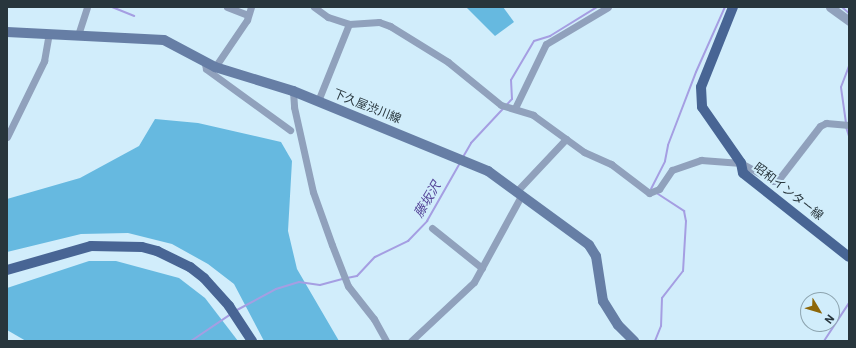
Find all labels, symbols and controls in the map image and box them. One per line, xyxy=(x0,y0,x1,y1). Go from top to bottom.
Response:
street label: 下久屋渋川線 xyxy=(331,87,403,127)
street label: 昭和インター線 xyxy=(750,160,826,224)
water label: 藤坂沢 xyxy=(411,179,445,221)
north arrow xyxy=(800,292,840,332)
text: N xyxy=(822,312,837,326)

